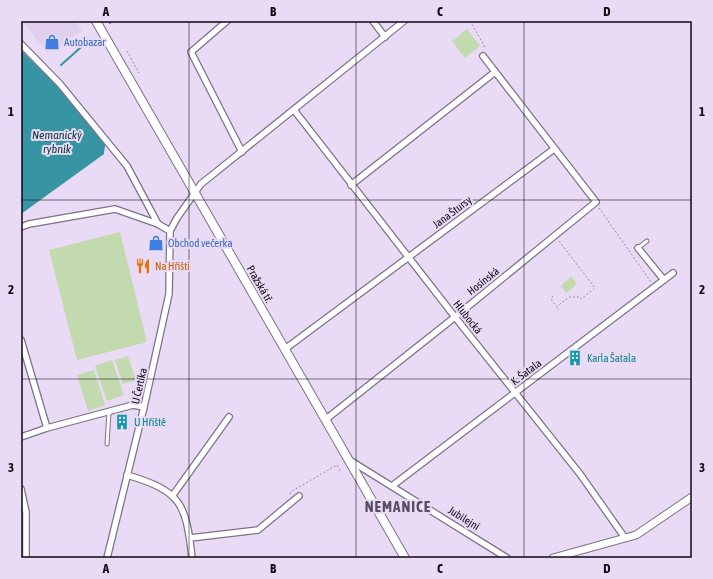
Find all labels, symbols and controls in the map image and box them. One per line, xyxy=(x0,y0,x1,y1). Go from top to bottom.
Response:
text: A xyxy=(102,4,110,19)
text: B xyxy=(270,4,277,19)
text: C xyxy=(437,4,443,19)
text: D xyxy=(603,4,611,19)
shop icon: Autobazar xyxy=(43,33,61,51)
place label: Autobazar xyxy=(64,36,106,48)
text: 1 xyxy=(8,104,14,119)
text: 1 xyxy=(699,104,705,119)
water label: Nemanický rybník xyxy=(32,128,82,156)
street label: Jana Štursy xyxy=(430,193,474,230)
shop icon: Obchod večerka xyxy=(147,234,165,252)
place label: Obchod večerka xyxy=(168,237,233,249)
restaurant icon: Na Hřišti xyxy=(134,257,152,275)
place label: Na Hřišti xyxy=(155,260,190,272)
street label: Pražská tř. xyxy=(245,263,275,305)
street label: Hosínská xyxy=(465,265,501,297)
text: 2 xyxy=(8,282,14,297)
text: 2 xyxy=(699,282,705,297)
street label: Hlubocká xyxy=(451,298,485,336)
building icon: Karla Šatala xyxy=(566,349,584,367)
place label: Karla Šatala xyxy=(587,352,636,364)
street label: K. Šatala xyxy=(508,357,544,387)
street label: U Čertíka xyxy=(129,367,149,405)
building icon: U Hřiště xyxy=(113,413,131,431)
place label: U Hřiště xyxy=(134,416,166,428)
text: 3 xyxy=(8,460,14,475)
text: 3 xyxy=(699,460,705,475)
district label: NEMANICE xyxy=(365,498,431,515)
street label: Jubilejní xyxy=(446,504,482,533)
text: A xyxy=(102,561,110,576)
text: B xyxy=(270,561,277,576)
text: C xyxy=(437,561,443,576)
text: D xyxy=(603,561,611,576)

